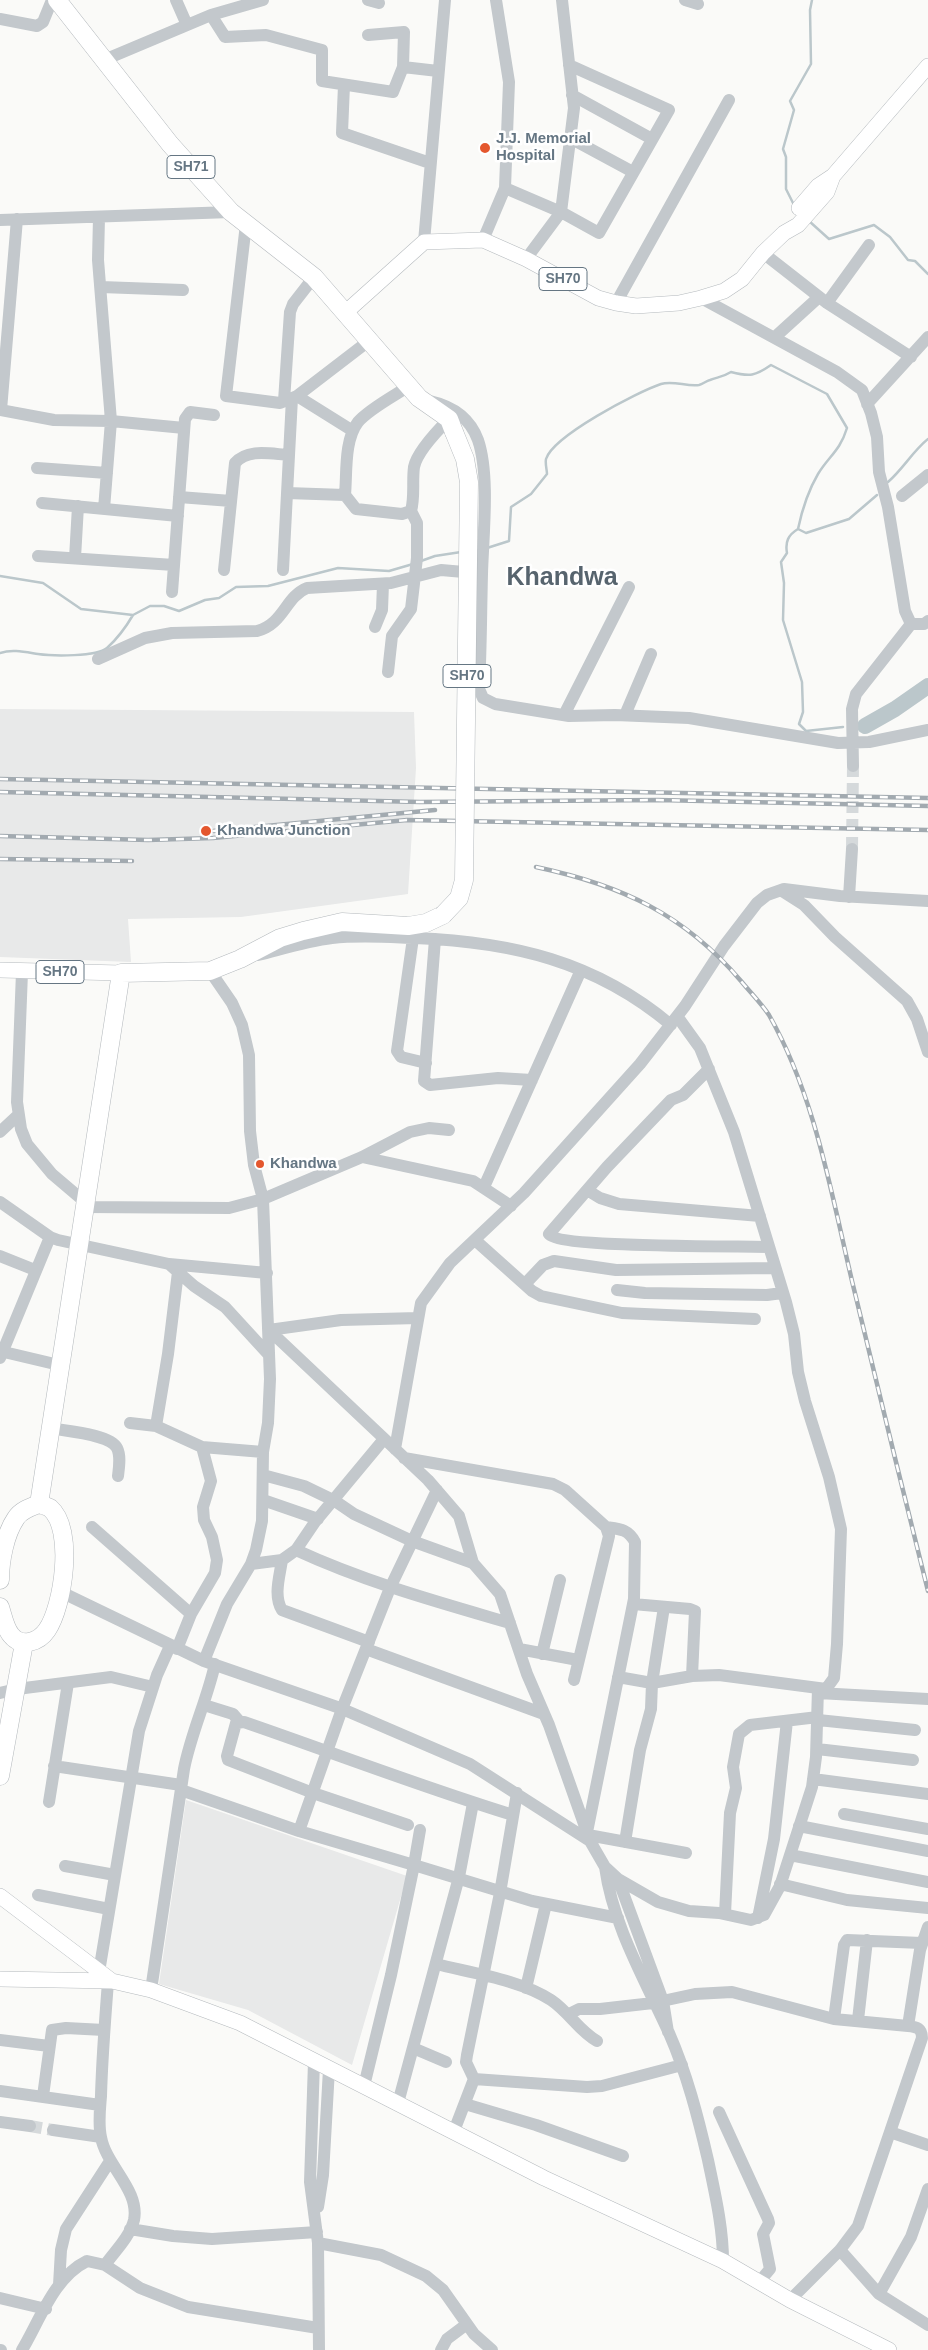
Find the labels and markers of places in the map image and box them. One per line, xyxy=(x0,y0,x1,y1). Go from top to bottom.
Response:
place label: J.J. Memorial Hospital xyxy=(496,130,591,165)
marker: J.J. Memorial Hospital xyxy=(478,141,492,155)
place label: Khandwa Junction xyxy=(217,822,350,840)
marker: Khandwa Junction xyxy=(199,824,213,838)
place label: Khandwa xyxy=(270,1155,337,1173)
marker: Khandwa xyxy=(254,1158,266,1170)

